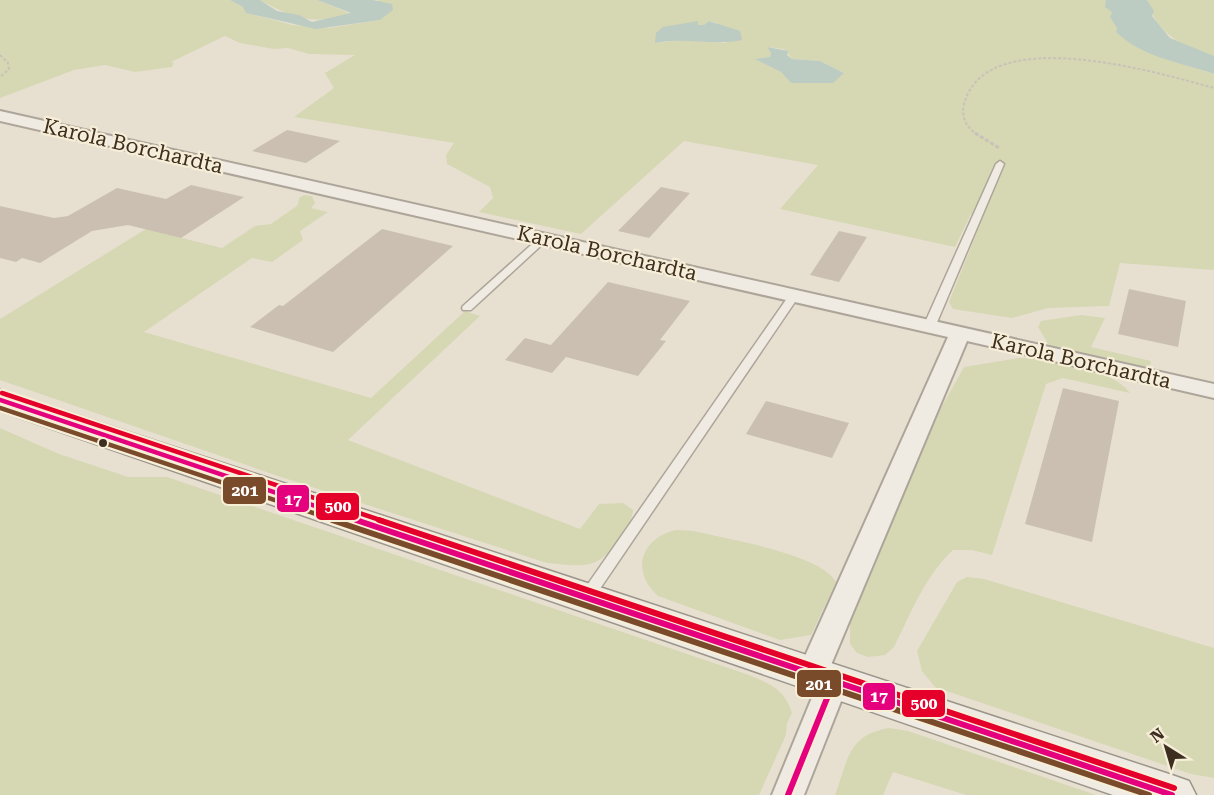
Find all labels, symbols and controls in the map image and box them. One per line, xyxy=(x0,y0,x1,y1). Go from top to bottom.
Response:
street label: Karola Borchardta xyxy=(41,114,226,179)
street label: Karola Borchardta xyxy=(515,221,700,286)
street label: Karola Borchardta xyxy=(989,329,1174,394)
unlabelled marker xyxy=(97,437,109,449)
line badge: 201 xyxy=(222,476,267,505)
text: 201 xyxy=(232,481,258,500)
line badge: 17 xyxy=(276,484,310,513)
text: 17 xyxy=(284,490,302,509)
line badge: 500 xyxy=(315,492,360,521)
text: 500 xyxy=(325,497,351,516)
line badge: 201 xyxy=(796,669,842,698)
text: 201 xyxy=(806,675,832,694)
line badge: 17 xyxy=(862,682,896,711)
text: 17 xyxy=(870,687,888,706)
line badge: 500 xyxy=(901,689,946,718)
text: 500 xyxy=(911,694,937,713)
north arrow xyxy=(1136,717,1196,777)
text: N xyxy=(1147,724,1168,747)

